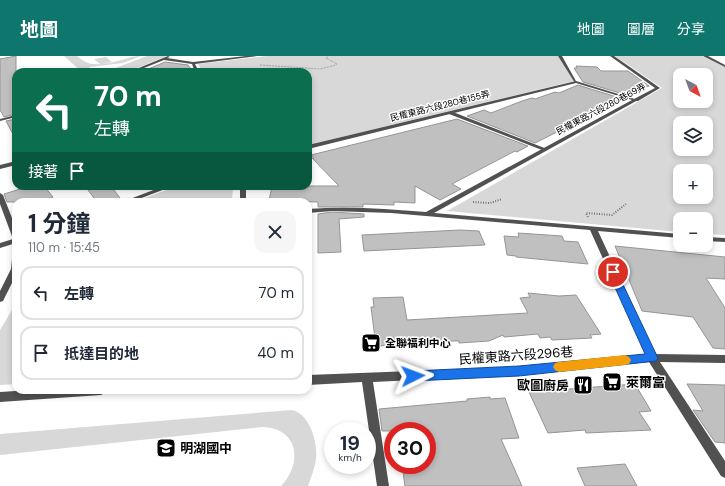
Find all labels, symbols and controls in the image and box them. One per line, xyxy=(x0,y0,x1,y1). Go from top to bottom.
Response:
text: 地圖 xyxy=(20,17,58,42)
text: 地圖 xyxy=(577,20,605,38)
text: 圖層 xyxy=(627,20,655,38)
text: 分享 xyxy=(677,20,705,38)
north arrow xyxy=(673,68,713,108)
map controls xyxy=(673,68,713,252)
text: 70 m xyxy=(94,78,162,115)
street label: 民權東路六段280巷69弄 xyxy=(554,80,648,138)
icon: left xyxy=(28,84,80,136)
street label: 民權東路六段280巷155弄 xyxy=(389,88,491,124)
button: layers xyxy=(673,116,713,156)
text: 左轉 xyxy=(94,117,130,141)
icon: arrive xyxy=(66,160,88,182)
text: 接著 xyxy=(28,162,58,182)
button: + xyxy=(673,164,713,204)
text: 1 分鐘 xyxy=(28,208,90,239)
button: close xyxy=(254,211,296,253)
button: − xyxy=(673,212,713,252)
text: 110 m · 15:45 xyxy=(28,239,100,256)
pin xyxy=(596,255,630,289)
icon: arrive xyxy=(602,261,624,283)
icon: left xyxy=(30,282,52,304)
text: 70 m xyxy=(259,283,294,303)
text: 左轉 xyxy=(64,284,94,304)
supermarket icon: 全聯福利中心 xyxy=(360,332,382,354)
place label: 全聯福利中心 xyxy=(385,336,451,350)
icon: arrive xyxy=(30,342,52,364)
text: 40 m xyxy=(257,343,294,363)
street label: 民權東路六段296巷 xyxy=(458,343,574,368)
text: 抵達目的地 xyxy=(64,344,139,364)
position arrow xyxy=(392,355,434,397)
supermarket icon: 萊爾富 xyxy=(601,371,623,393)
restaurant icon: 歐圖廚房 xyxy=(572,374,594,396)
place label: 萊爾富 xyxy=(626,374,665,391)
place label: 歐圖廚房 xyxy=(517,377,569,394)
speed limit sign: 30 xyxy=(384,422,436,474)
text: 19 xyxy=(340,430,360,456)
school or university icon: 明湖國中 xyxy=(155,437,177,459)
place label: 明湖國中 xyxy=(180,440,232,457)
text: km/h xyxy=(338,451,362,464)

